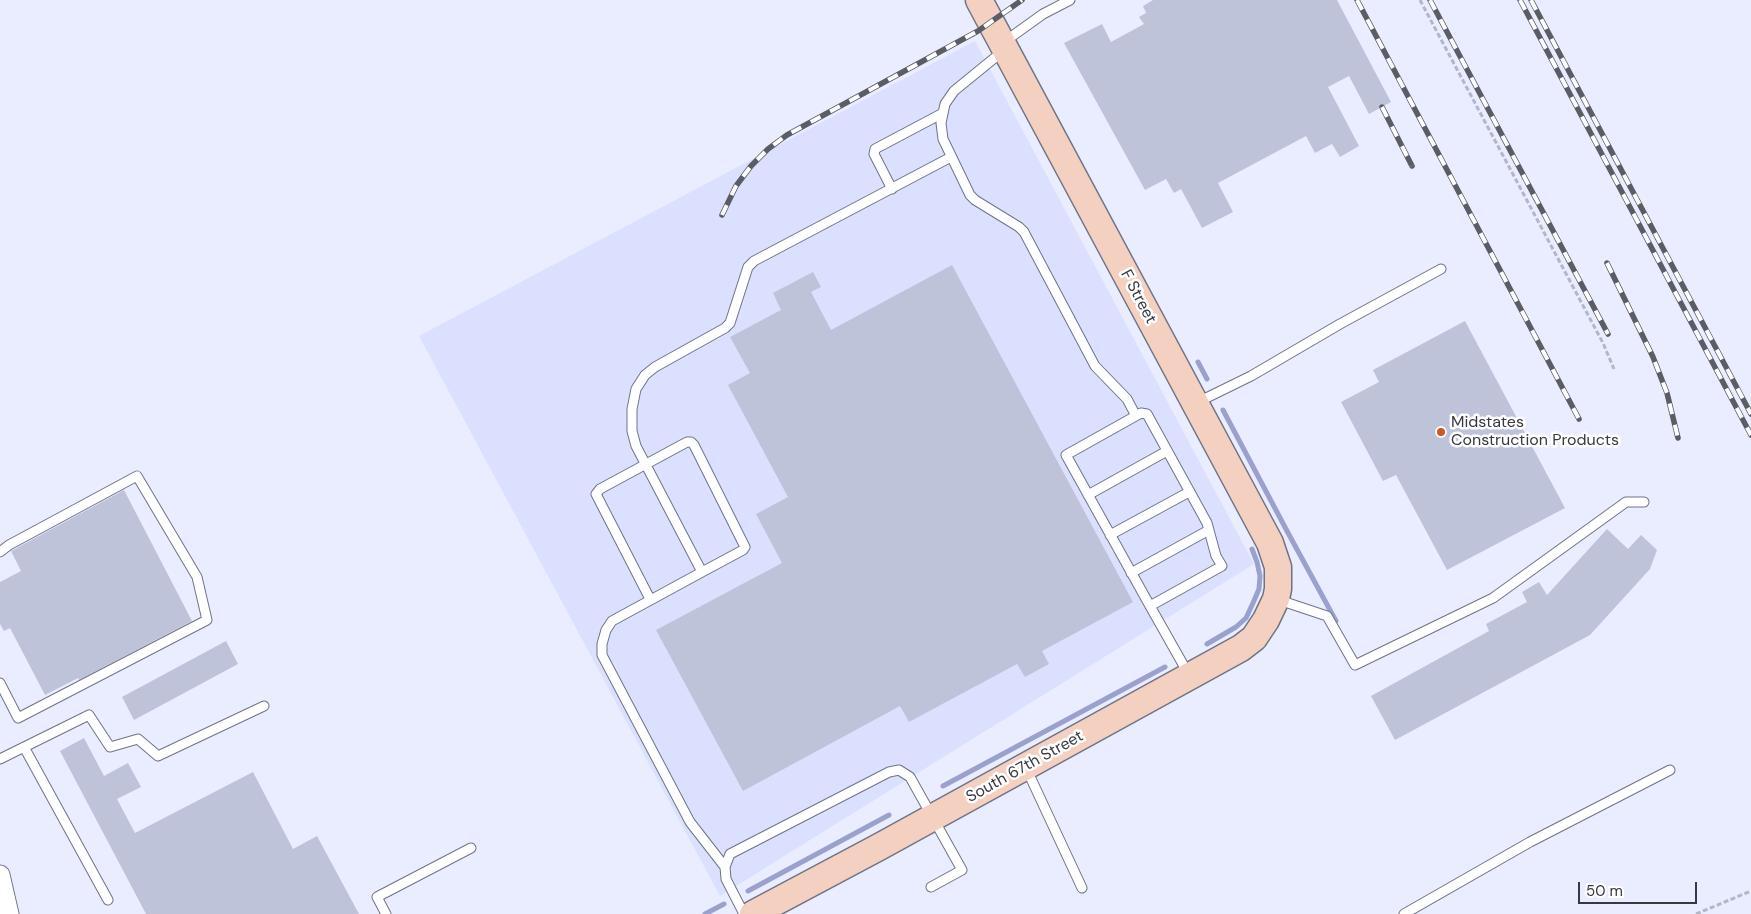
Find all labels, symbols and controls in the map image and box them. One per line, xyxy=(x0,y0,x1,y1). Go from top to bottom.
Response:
street label: F Street xyxy=(1116,267,1160,327)
place label: Midstates Construction Products xyxy=(1451,413,1619,451)
marker: Midstates Construction Products xyxy=(1435,426,1447,438)
street label: South 67th Street xyxy=(963,727,1087,807)
scale bar xyxy=(1581,872,1700,904)
text: 50 m xyxy=(1586,881,1623,901)

